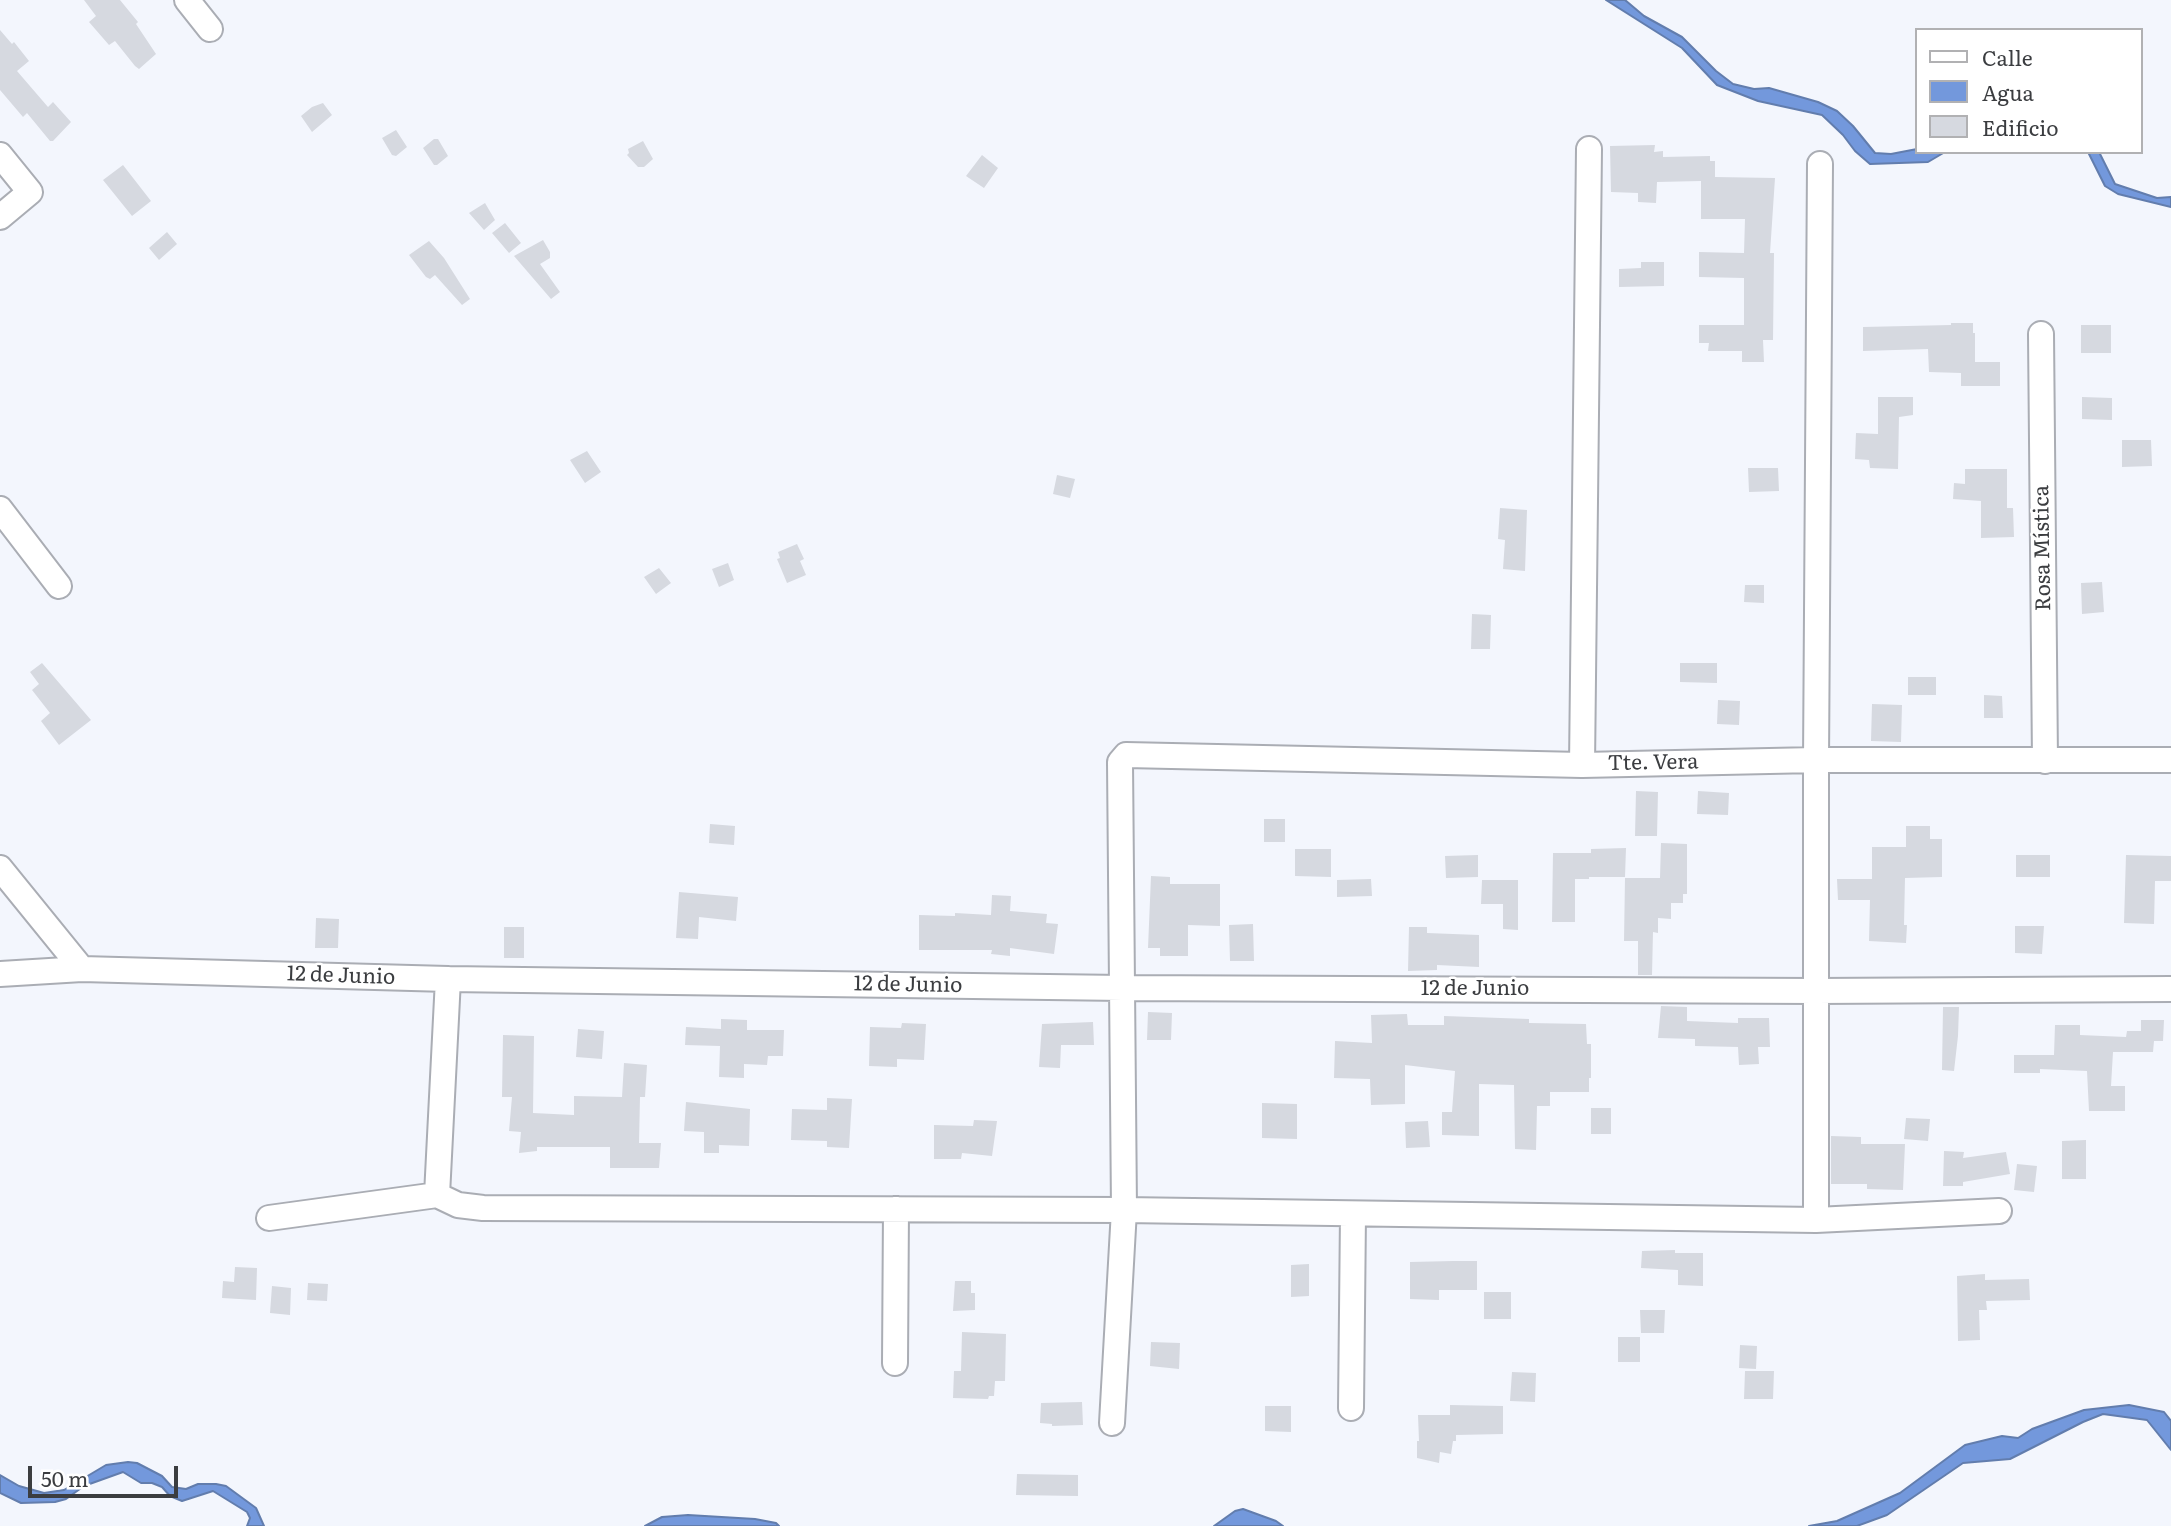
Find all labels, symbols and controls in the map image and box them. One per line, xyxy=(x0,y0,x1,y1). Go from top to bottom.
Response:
legend xyxy=(1916,28,2143,154)
text: Calle xyxy=(1982,41,2033,72)
text: Agua xyxy=(1982,76,2034,107)
text: Edificio xyxy=(1982,111,2058,142)
street label: Rosa Mística xyxy=(2029,485,2057,611)
street label: Tte. Vera xyxy=(1607,750,1699,776)
street label: 12 de Junio xyxy=(286,962,396,990)
street label: 12 de Junio xyxy=(853,971,963,999)
street label: 12 de Junio xyxy=(1421,976,1529,1002)
scale bar xyxy=(32,1452,182,1496)
text: 50 m xyxy=(41,1462,88,1493)

